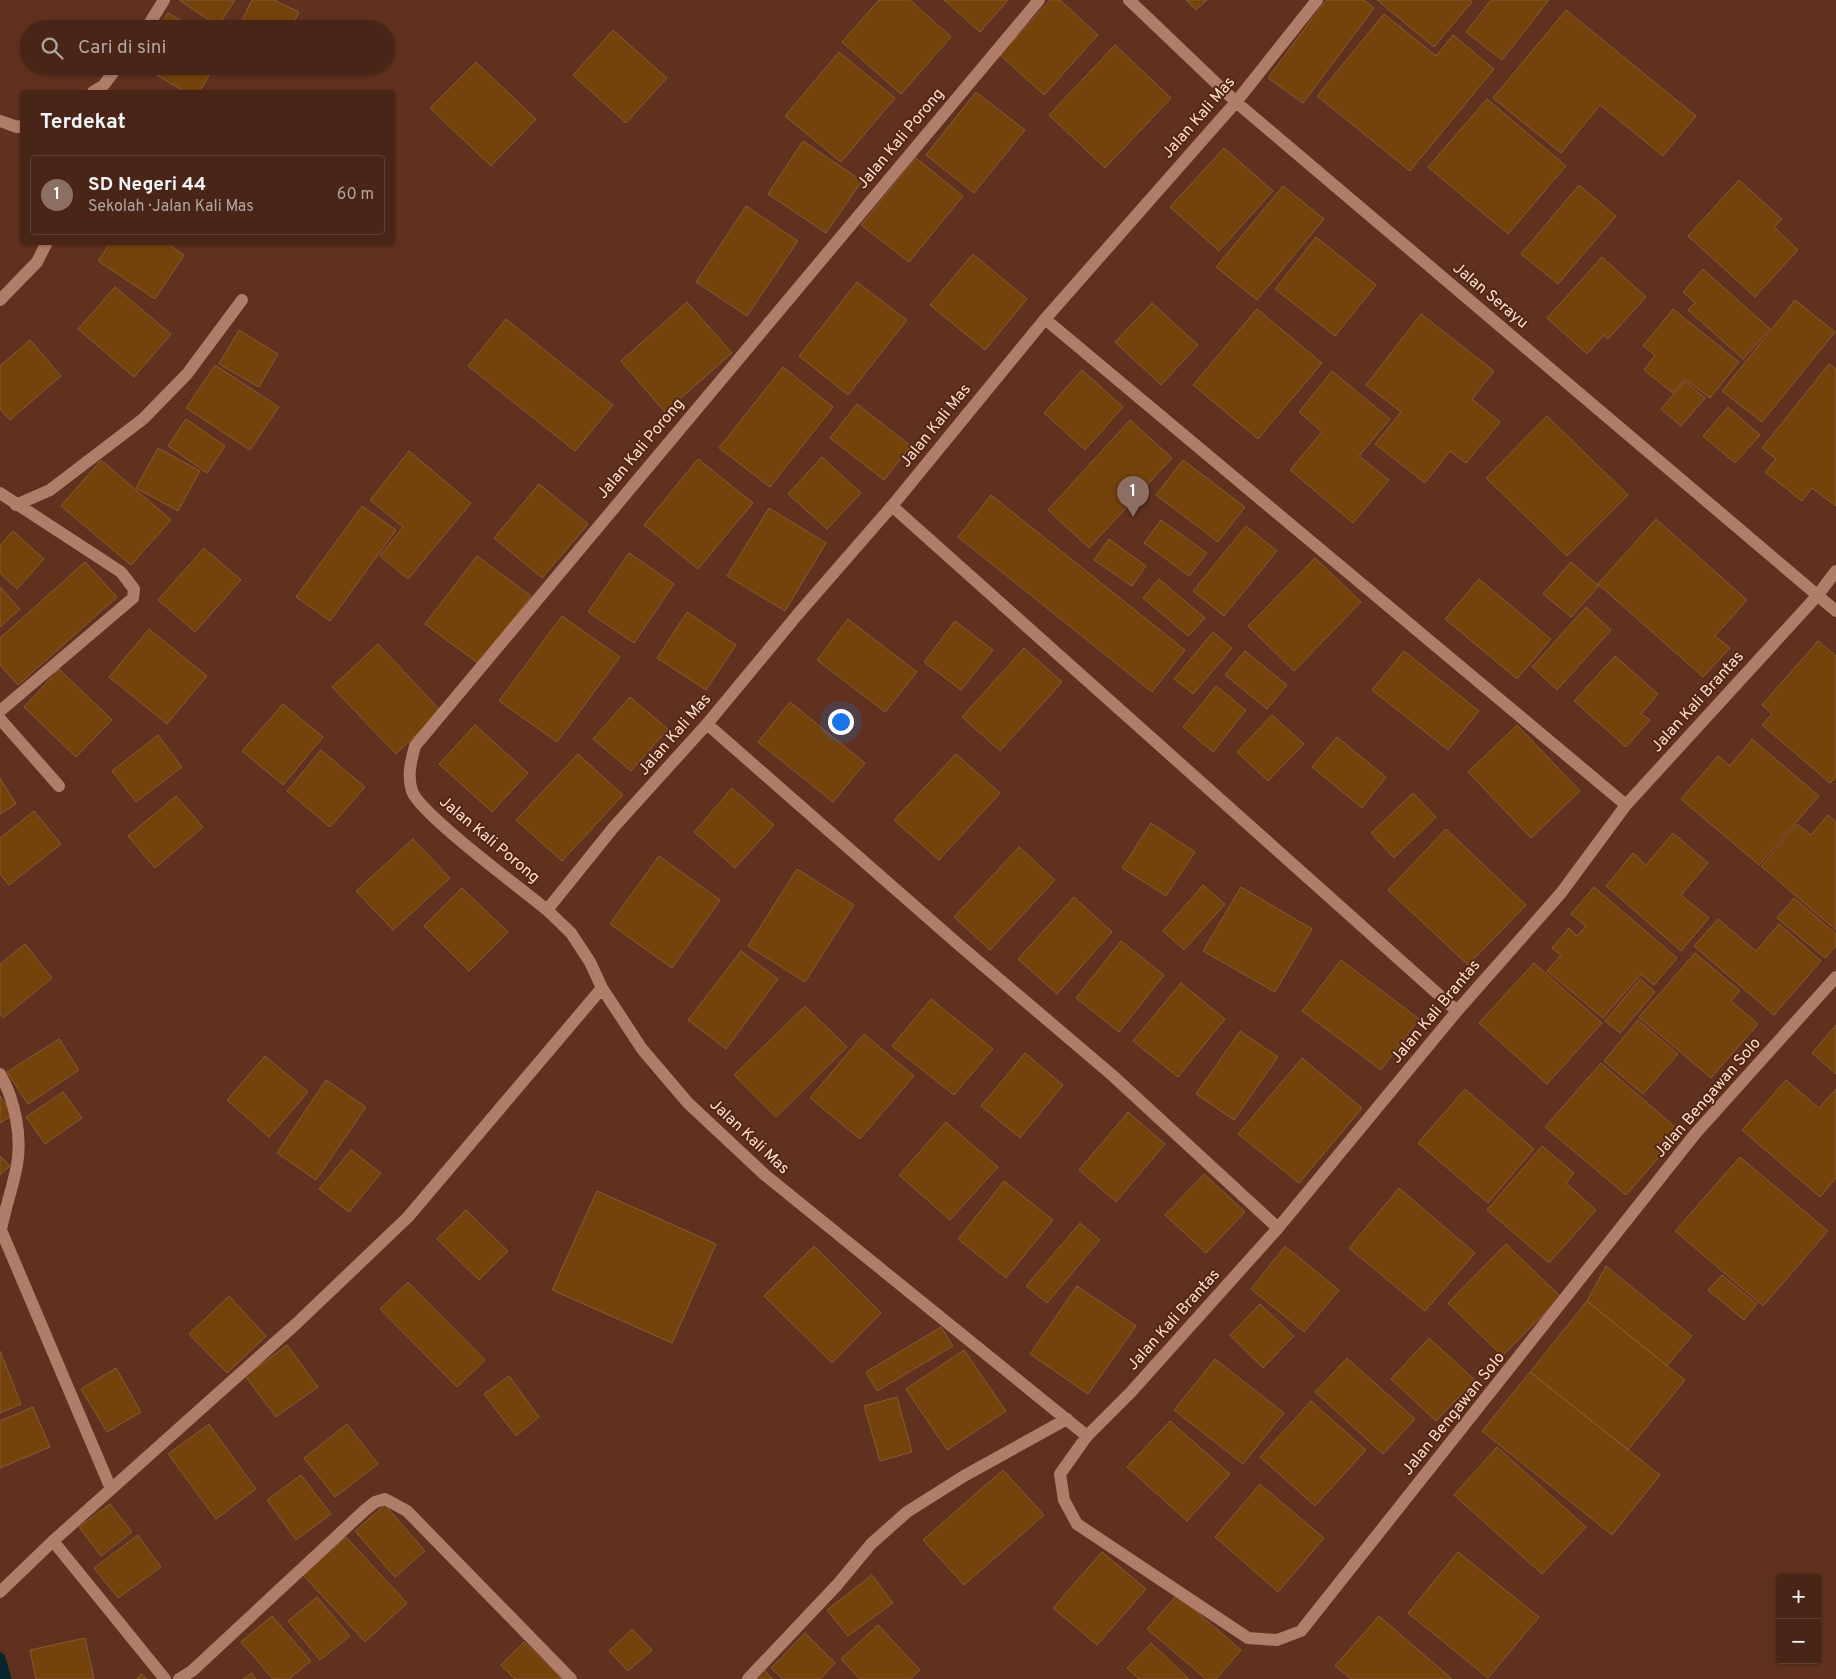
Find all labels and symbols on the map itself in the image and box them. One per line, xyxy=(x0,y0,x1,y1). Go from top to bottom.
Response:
street label: Jalan Kali Mas xyxy=(1158,73,1240,163)
street label: Jalan Kali Porong xyxy=(853,85,949,193)
street label: Jalan Serayu xyxy=(1448,259,1532,333)
street label: Jalan Kali Mas xyxy=(896,380,976,472)
street label: Jalan Kali Porong xyxy=(593,395,689,503)
pin: 1 xyxy=(1117,476,1149,517)
street label: Jalan Kali Brantas xyxy=(1647,647,1749,757)
street label: Jalan Kali Mas xyxy=(634,690,716,780)
your location xyxy=(828,709,854,735)
street label: Jalan Kali Porong xyxy=(435,792,543,888)
street label: Jalan Kali Brantas xyxy=(1387,956,1485,1068)
street label: Jalan Bengawan Solo xyxy=(1650,1034,1766,1162)
street label: Jalan Kali Mas xyxy=(705,1095,793,1179)
street label: Jalan Kali Brantas xyxy=(1123,1265,1225,1375)
street label: Jalan Bengawan Solo xyxy=(1398,1348,1510,1480)

